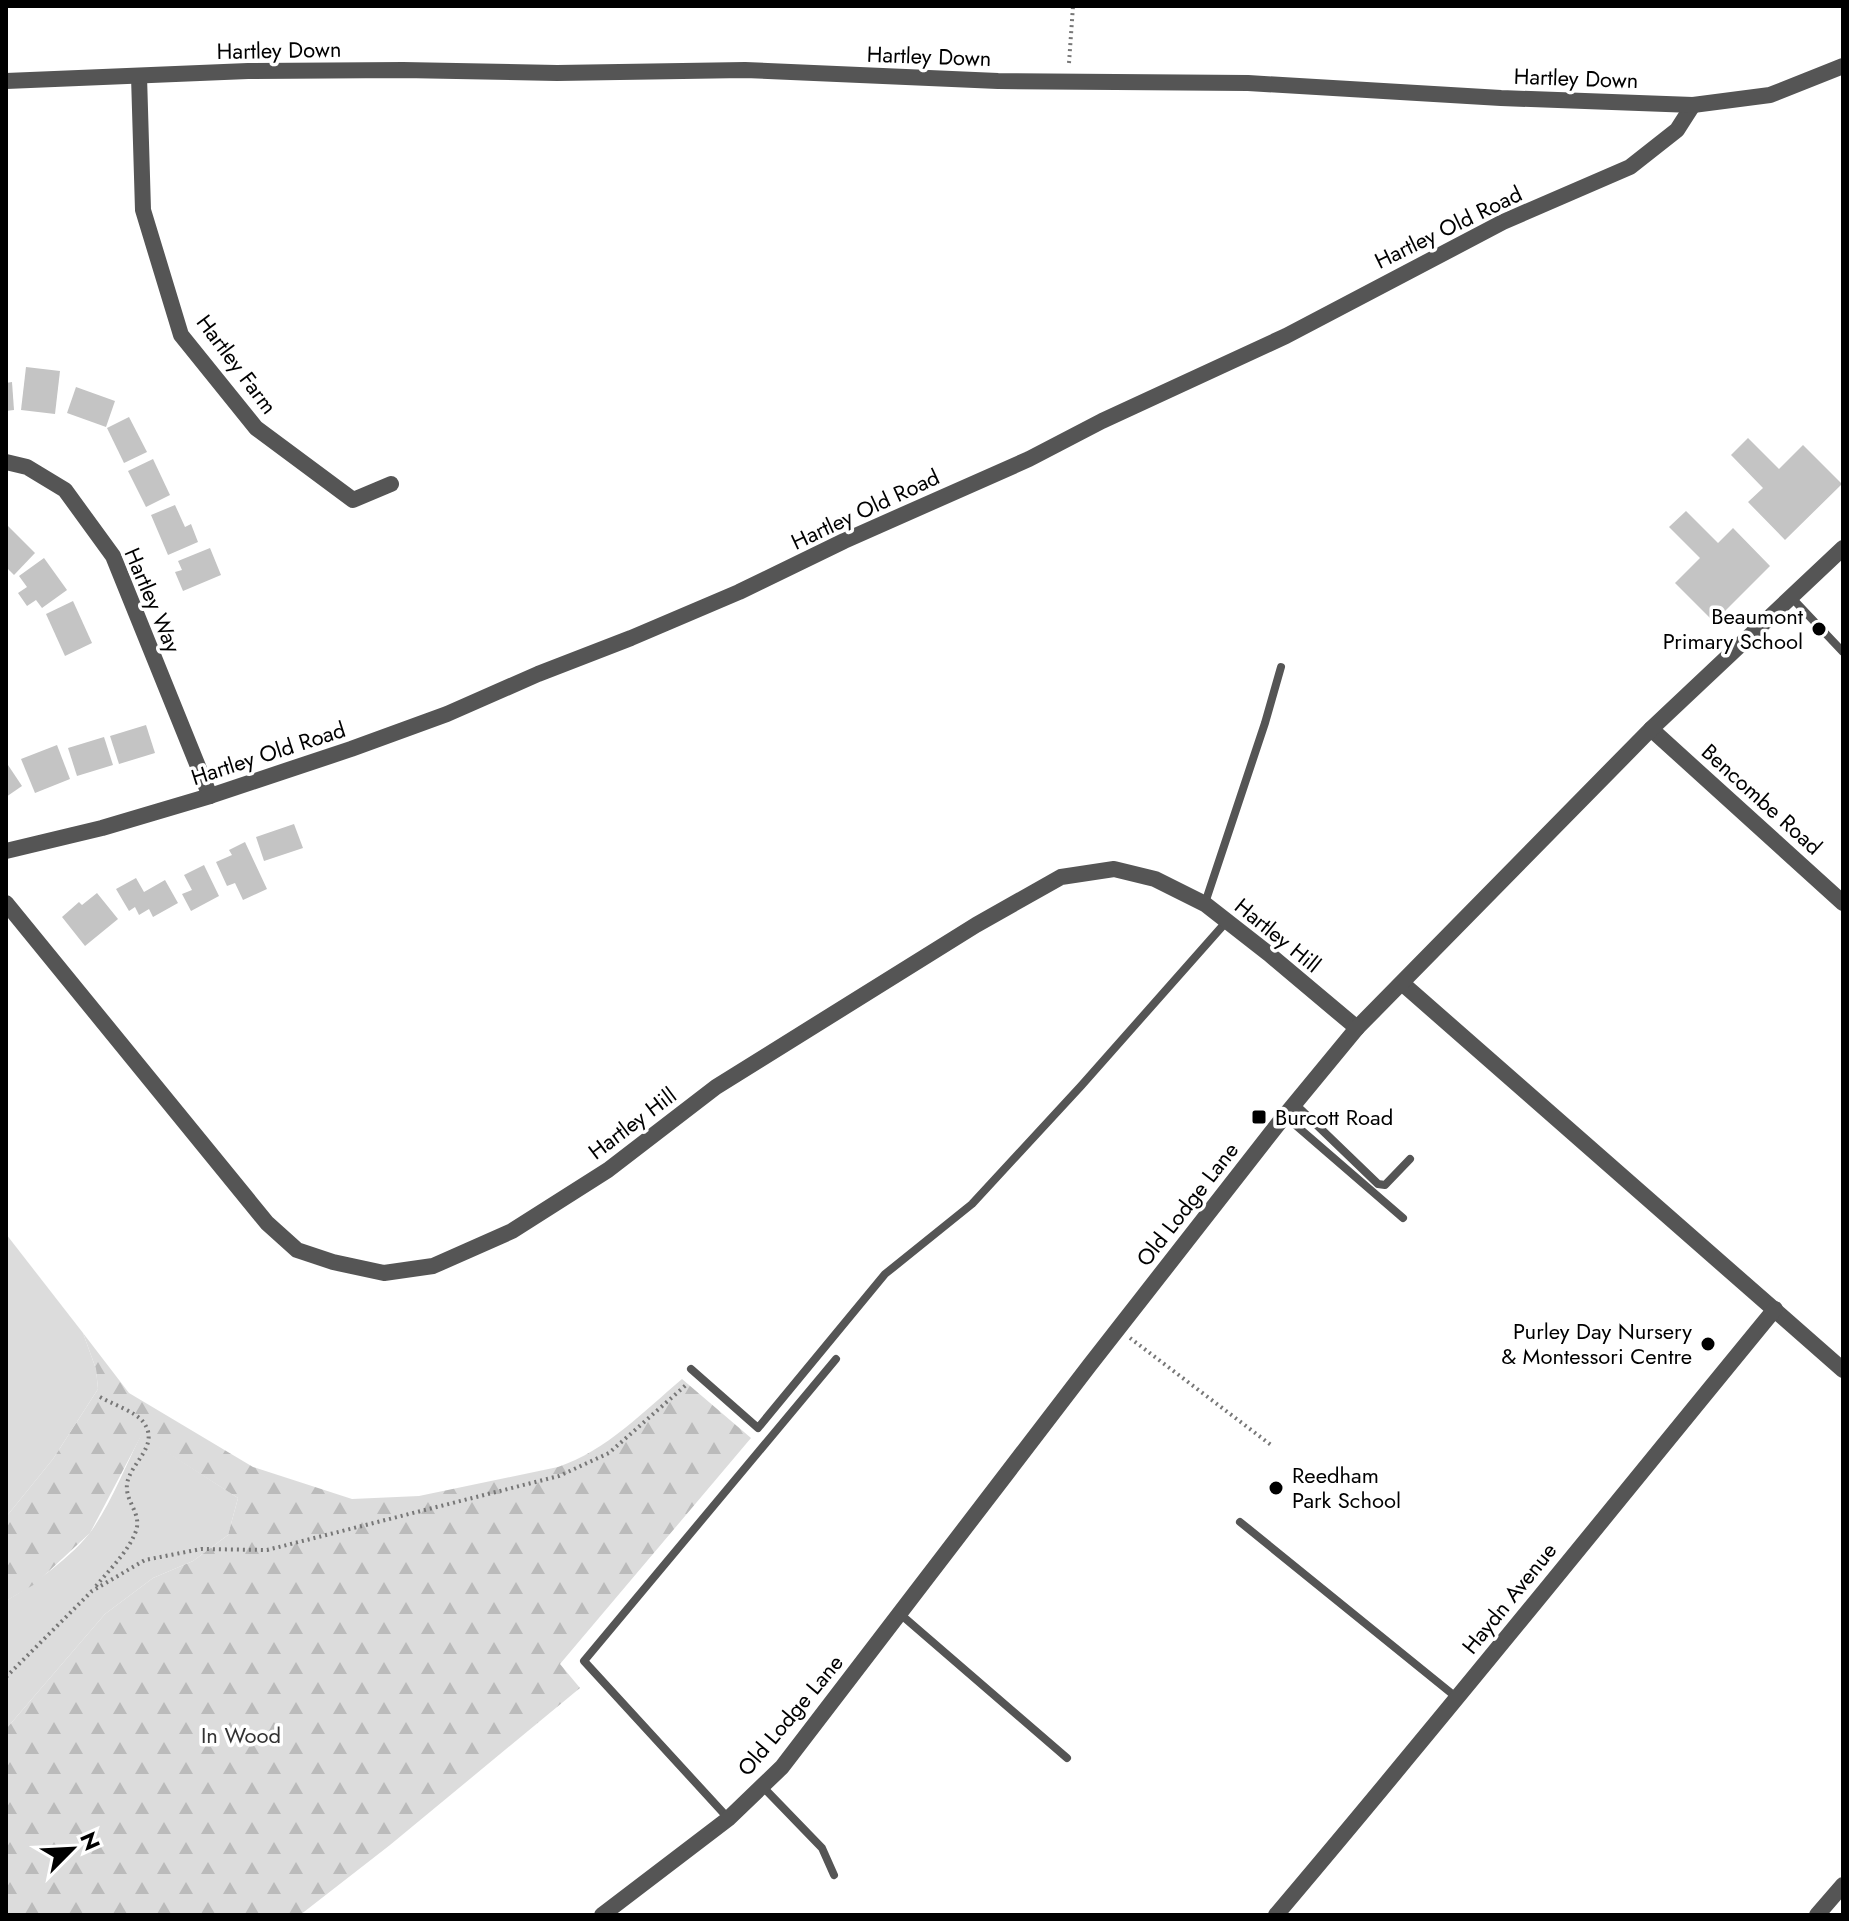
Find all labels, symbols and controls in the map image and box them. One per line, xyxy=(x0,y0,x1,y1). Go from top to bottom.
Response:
street label: Hartley Down xyxy=(216,33,342,67)
street label: Hartley Down xyxy=(866,38,992,74)
street label: Hartley Down xyxy=(1513,60,1639,96)
street label: Hartley Old Road xyxy=(1369,177,1527,277)
street label: Hartley Farm xyxy=(189,308,285,420)
street label: Hartley Old Road xyxy=(785,461,945,557)
street label: Hartley Way xyxy=(117,543,190,658)
place label: Beaumont Primary School xyxy=(1663,600,1804,657)
marker: Beaumont Primary School xyxy=(1810,620,1828,638)
street label: Hartley Old Road xyxy=(187,713,349,793)
street label: Bencombe Road xyxy=(1695,736,1829,862)
street label: Hartley Hill xyxy=(1228,890,1328,980)
street label: Hartley Hill xyxy=(581,1079,683,1167)
place label: Burcott Road xyxy=(1275,1101,1393,1133)
marker: Burcott Road xyxy=(1250,1108,1268,1126)
street label: Old Lodge Lane xyxy=(1128,1135,1246,1273)
place label: Purley Day Nursery & Montessori Centre xyxy=(1501,1315,1692,1372)
marker: Purley Day Nursery & Montessori Centre xyxy=(1699,1335,1717,1353)
place label: Reedham Park School xyxy=(1292,1459,1401,1516)
marker: Reedham Park School xyxy=(1267,1479,1285,1497)
street label: Haydn Avenue xyxy=(1454,1535,1564,1661)
street label: Old Lodge Lane xyxy=(730,1647,850,1783)
park label: In Wood xyxy=(201,1719,281,1751)
north arrow xyxy=(32,1809,112,1889)
text: N xyxy=(72,1826,108,1855)

